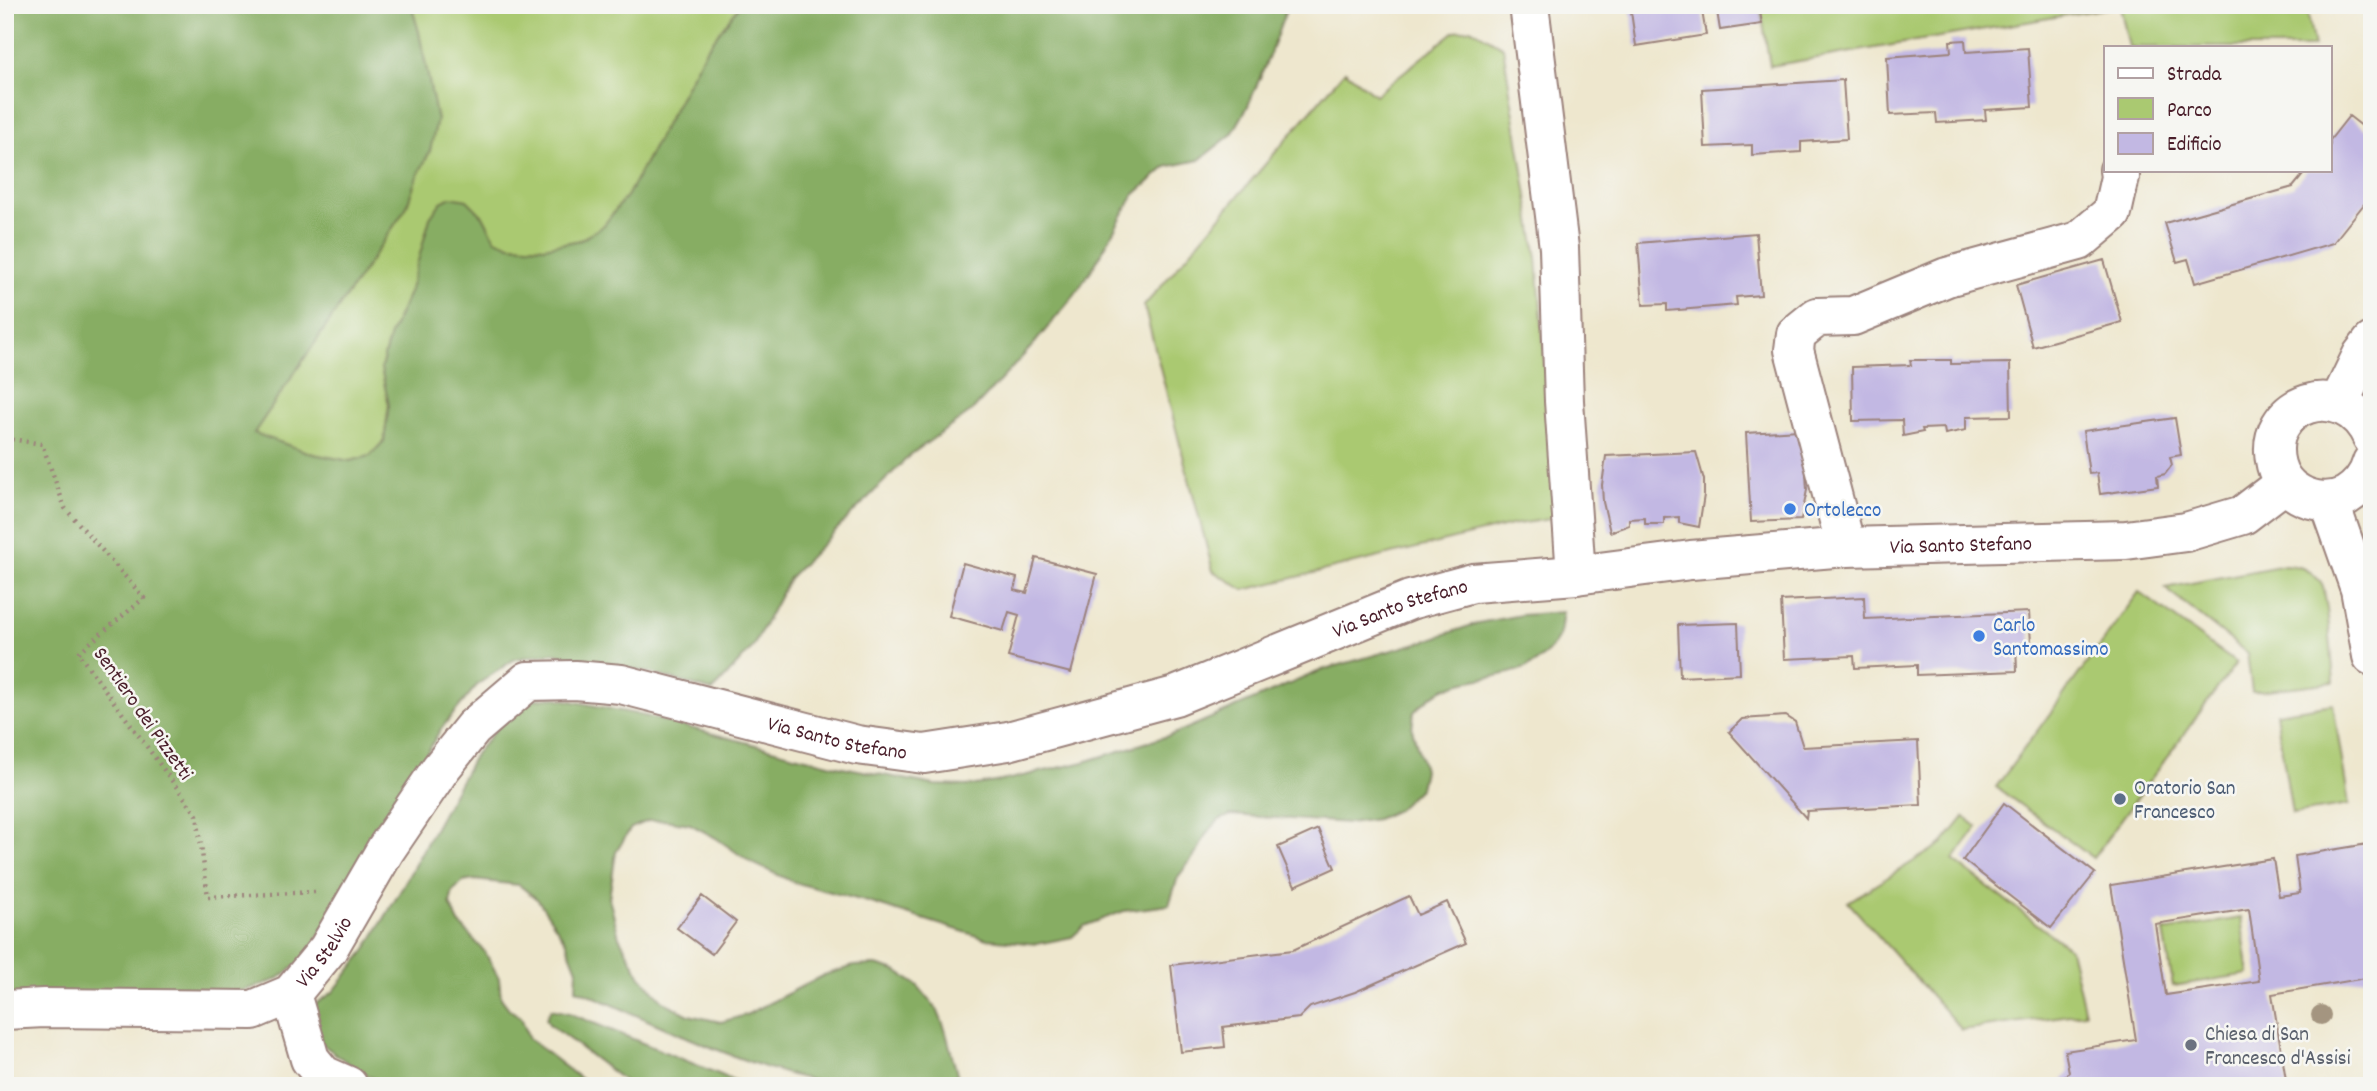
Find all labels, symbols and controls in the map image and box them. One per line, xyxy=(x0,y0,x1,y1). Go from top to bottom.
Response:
legend xyxy=(2104,46,2332,172)
text: Strada xyxy=(2167,61,2222,91)
text: Parco xyxy=(2167,97,2212,127)
text: Edificio xyxy=(2167,131,2222,161)
place label: Ortolecco xyxy=(1804,497,1881,527)
marker: Ortolecco xyxy=(1782,501,1798,517)
street label: Via Santo Stefano xyxy=(1890,530,2032,564)
street label: Via Santo Stefano xyxy=(1329,573,1472,648)
place label: Carlo Santomassimo xyxy=(1993,612,2108,666)
marker: Carlo Santomassimo xyxy=(1971,628,1987,644)
street label: Sentiero dei Pizzetti xyxy=(84,642,199,788)
street label: Via Santo Stefano xyxy=(764,710,909,770)
place label: Oratorio San Francesco xyxy=(2134,775,2235,829)
marker: Oratorio San Francesco xyxy=(2112,791,2128,807)
street label: Via Stelvio xyxy=(290,912,362,996)
place label: Chiesa di San Francesco d'Assisi xyxy=(2205,1021,2351,1075)
marker: Chiesa di San Francesco d'Assisi xyxy=(2183,1037,2199,1053)

